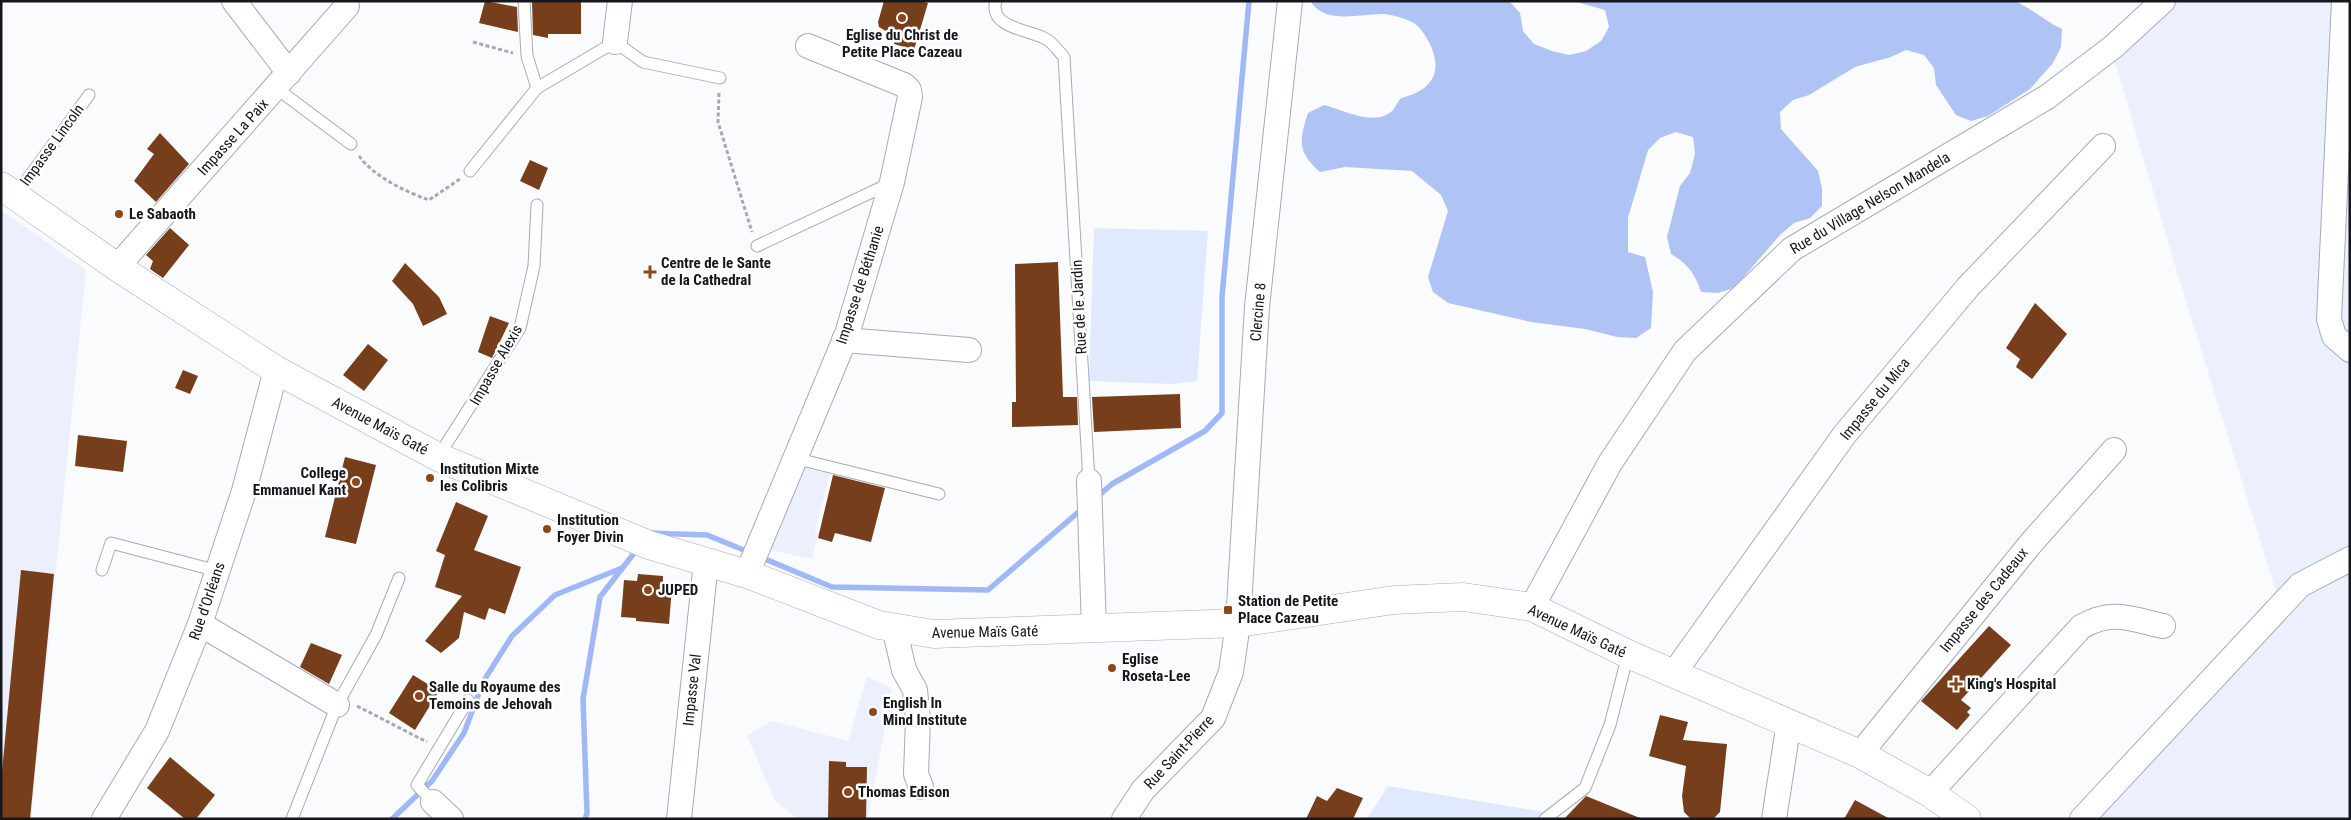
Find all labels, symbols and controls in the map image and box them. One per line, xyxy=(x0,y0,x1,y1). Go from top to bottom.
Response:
marker: Eglise du Christ de Petite Place Cazeau xyxy=(896,12,908,24)
place label: Eglise du Christ de Petite Place Cazeau xyxy=(842,26,962,61)
street label: Impasse La Paix xyxy=(194,95,272,179)
street label: Impasse Lincoln xyxy=(16,101,88,189)
street label: Rue du Village Nelson Mandela xyxy=(1787,148,1953,258)
place label: Le Sabaoth xyxy=(129,205,196,223)
marker: Le Sabaoth xyxy=(113,208,125,220)
street label: Impasse de Béthanie xyxy=(832,223,888,347)
place label: Centre de le Sante de la Cathedral xyxy=(661,254,771,289)
street label: Rue de le Jardin xyxy=(1068,259,1090,355)
marker: Centre de le Sante de la Cathedral xyxy=(643,265,657,279)
street label: Clercine 8 xyxy=(1246,282,1270,342)
street label: Impasse Alexis xyxy=(466,321,526,408)
street label: Impasse du Mica xyxy=(1836,354,1914,444)
street label: Avenue Maïs Gaté xyxy=(329,393,431,459)
place label: Institution Mixte les Colibris xyxy=(440,460,539,495)
place label: College Emmanuel Kant xyxy=(253,464,346,499)
marker: Institution Mixte les Colibris xyxy=(424,472,436,484)
marker: College Emmanuel Kant xyxy=(350,476,362,488)
place label: Institution Foyer Divin xyxy=(557,511,624,546)
marker: Institution Foyer Divin xyxy=(541,523,553,535)
street label: Impasse des Cadeaux xyxy=(1936,544,2032,656)
street label: Rue d'Orléans xyxy=(185,560,229,642)
place label: JUPED xyxy=(658,581,698,599)
marker: JUPED xyxy=(642,584,654,596)
place label: Station de Petite Place Cazeau xyxy=(1238,592,1338,627)
street label: Avenue Maïs Gaté xyxy=(1525,600,1629,662)
marker: Station de Petite Place Cazeau xyxy=(1222,604,1234,616)
street label: Avenue Maïs Gaté xyxy=(932,622,1038,642)
place label: Eglise Roseta-Lee xyxy=(1122,650,1190,685)
street label: Impasse Val xyxy=(679,653,705,727)
marker: Eglise Roseta-Lee xyxy=(1106,662,1118,674)
place label: King's Hospital xyxy=(1967,675,2056,693)
marker: King's Hospital xyxy=(1949,677,1963,691)
place label: Salle du Royaume des Temoins de Jehovah xyxy=(429,678,561,713)
marker: Salle du Royaume des Temoins de Jehovah xyxy=(413,690,425,702)
place label: English In Mind Institute xyxy=(883,694,967,729)
marker: English In Mind Institute xyxy=(867,706,879,718)
street label: Rue Saint-Pierre xyxy=(1140,711,1218,793)
place label: Thomas Edison xyxy=(858,783,950,801)
marker: Thomas Edison xyxy=(842,786,854,798)

